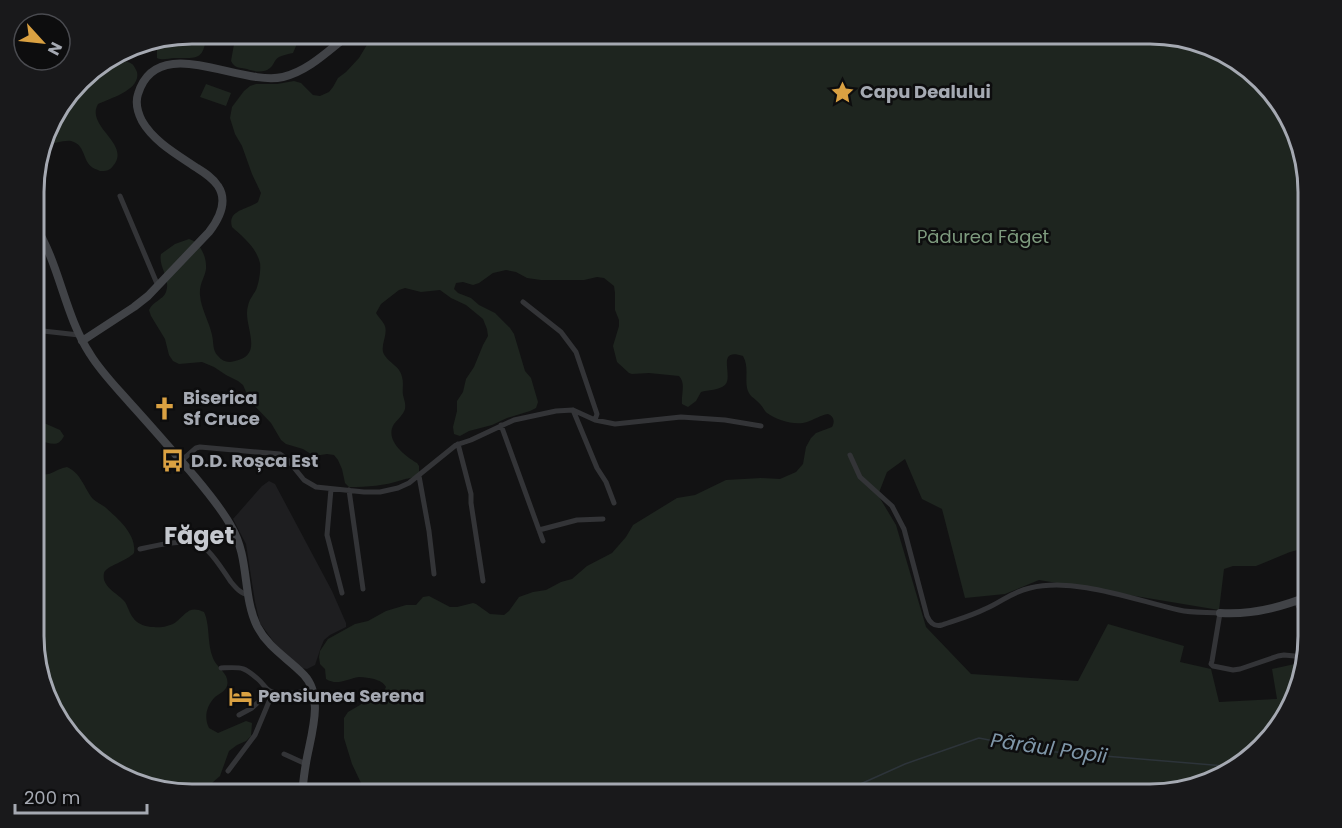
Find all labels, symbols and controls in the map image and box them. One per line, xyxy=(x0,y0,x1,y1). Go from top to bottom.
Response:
north arrow xyxy=(12,12,72,72)
text: N xyxy=(42,38,68,59)
place icon: Capu Dealului xyxy=(829,79,855,105)
place label: Capu Dealului xyxy=(860,79,991,104)
park label: Pădurea Făget xyxy=(917,224,1049,249)
place label: Biserica Sf Cruce xyxy=(183,385,260,431)
church icon: Biserica Sf Cruce xyxy=(152,395,178,421)
bus stop icon: D.D. Roșca Est xyxy=(160,448,186,474)
place label: D.D. Roșca Est xyxy=(191,448,318,473)
district label: Făget xyxy=(164,519,234,552)
hotel icon: Pensiunea Serena xyxy=(227,683,253,709)
place label: Pensiunea Serena xyxy=(258,683,425,708)
water label: Pârâul Popii xyxy=(989,726,1110,770)
scale bar xyxy=(15,777,147,815)
text: 200 m xyxy=(24,785,80,810)

